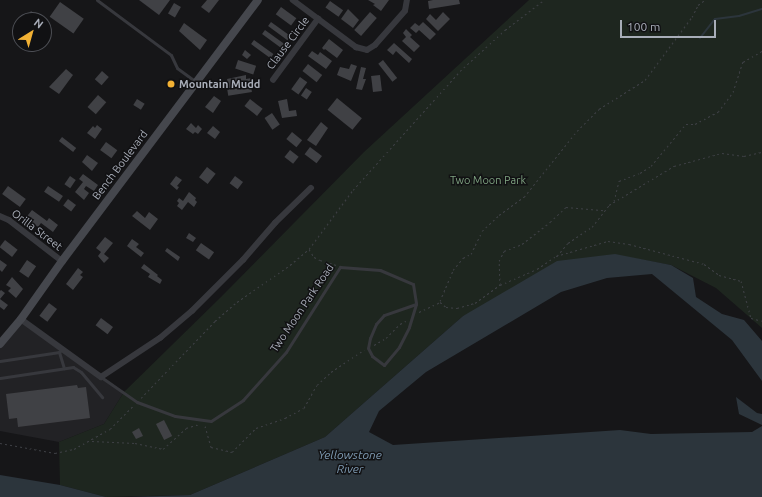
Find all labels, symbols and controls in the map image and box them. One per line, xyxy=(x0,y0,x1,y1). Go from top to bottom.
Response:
north arrow xyxy=(12,12,52,52)
scale bar xyxy=(622,12,718,38)
street label: Clause Circle xyxy=(264,14,312,72)
text: N xyxy=(32,16,46,30)
text: 100 m xyxy=(627,20,660,33)
place label: Mountain Mudd xyxy=(179,77,260,91)
marker: Mountain Mudd xyxy=(166,79,176,89)
street label: Bench Boulevard xyxy=(90,128,150,202)
park label: Two Moon Park xyxy=(450,173,526,187)
street label: Orilla Street xyxy=(9,207,65,253)
street label: Two Moon Park Road xyxy=(268,261,336,355)
water label: Yellowstone River xyxy=(318,448,382,476)

